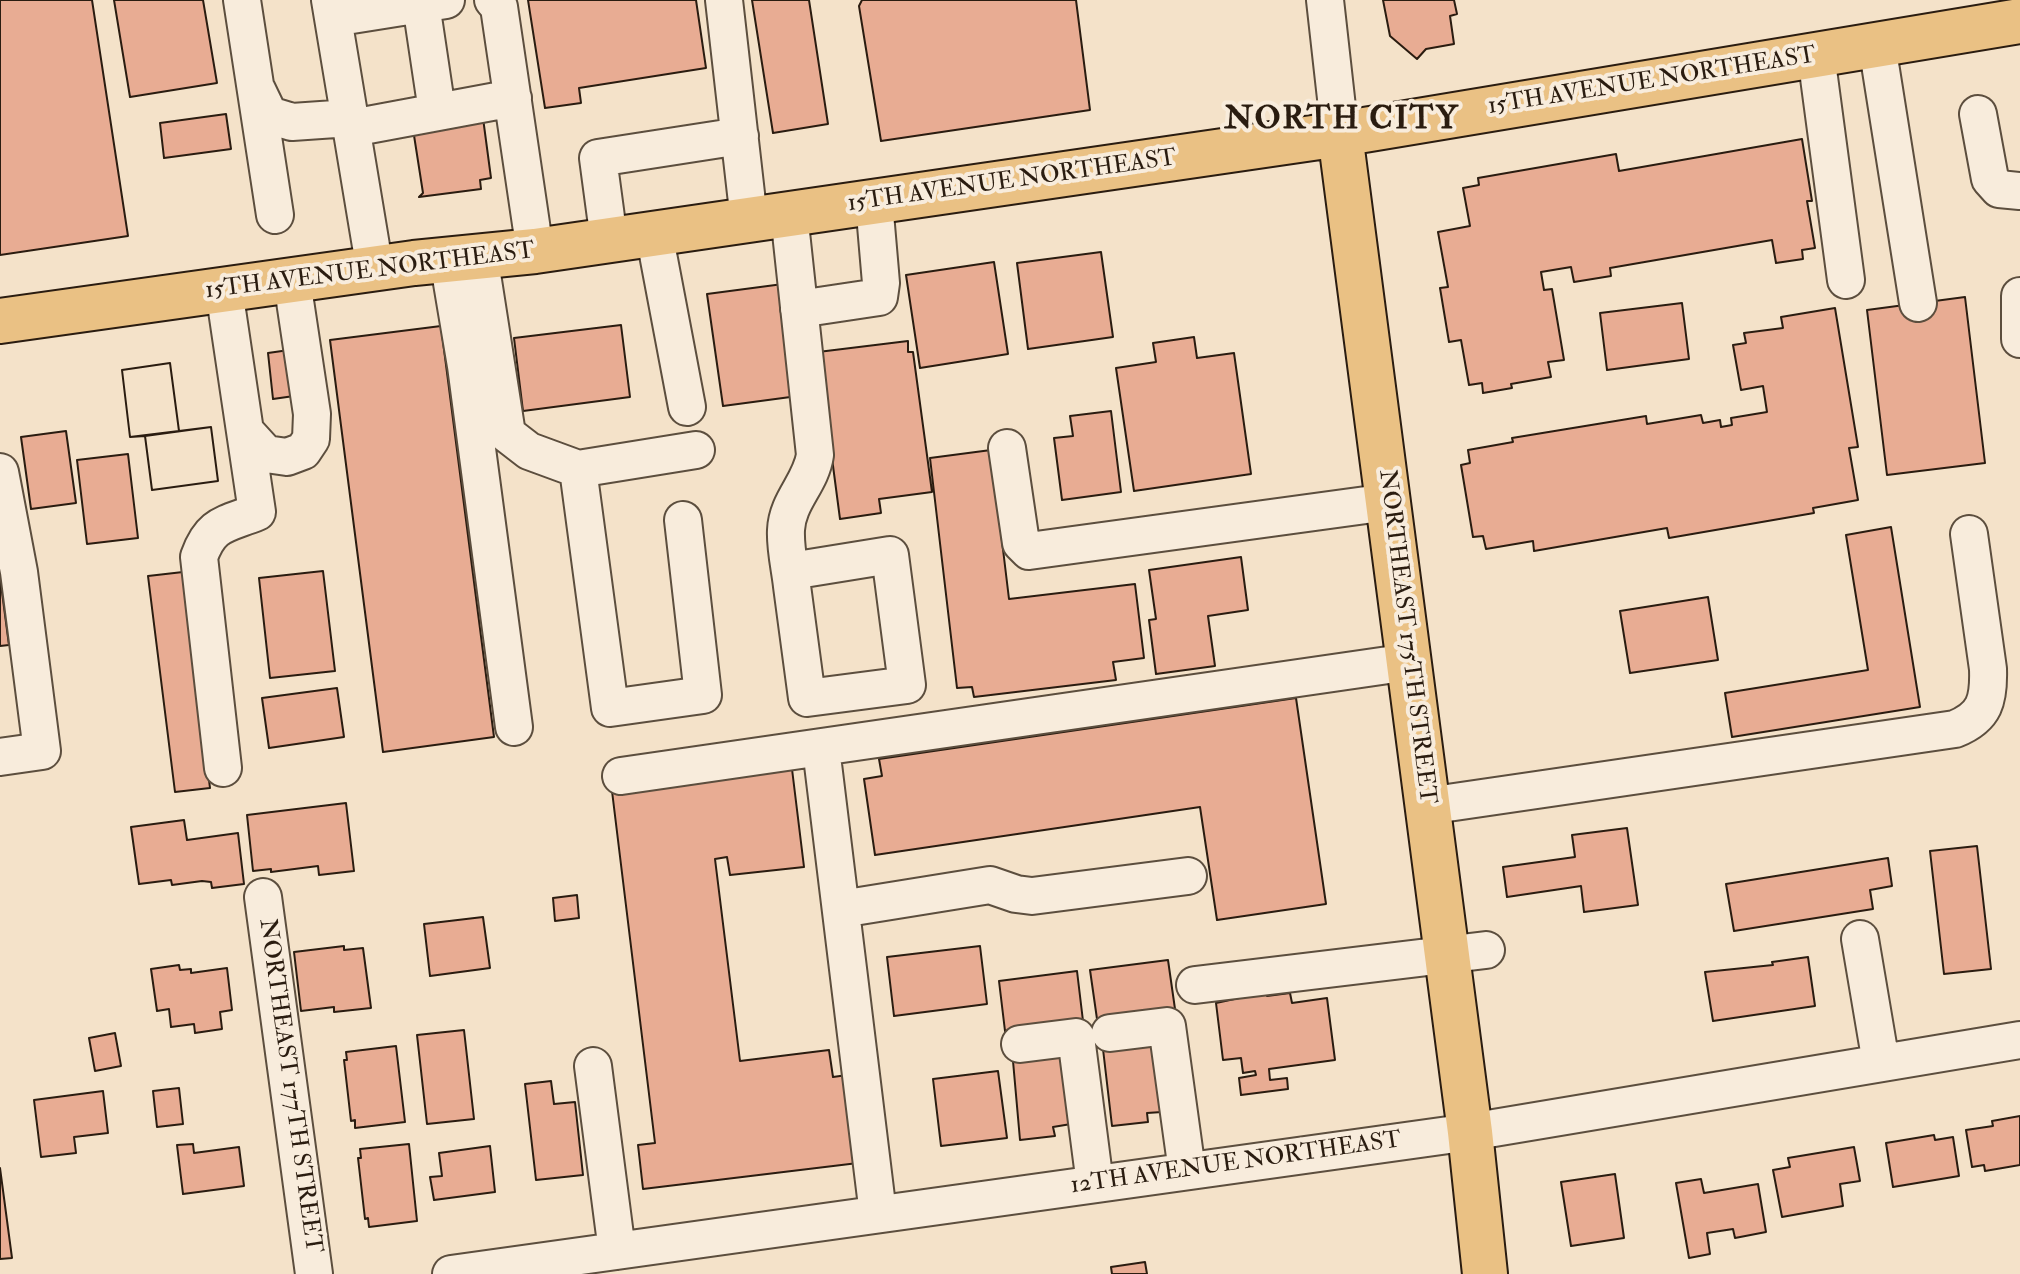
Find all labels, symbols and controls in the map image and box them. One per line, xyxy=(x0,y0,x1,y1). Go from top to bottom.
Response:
street label: 15TH AVENUE NORTHEAST xyxy=(1486,42,1818,122)
district label: NORTH CITY xyxy=(1224,102,1460,140)
street label: 15TH AVENUE NORTHEAST xyxy=(846,145,1178,219)
street label: 15TH AVENUE NORTHEAST xyxy=(204,237,536,307)
street label: NORTHEAST 175TH STREET xyxy=(1371,468,1441,806)
street label: NORTHEAST 177TH STREET xyxy=(251,917,327,1255)
street label: 12TH AVENUE NORTHEAST xyxy=(1069,1127,1403,1201)

